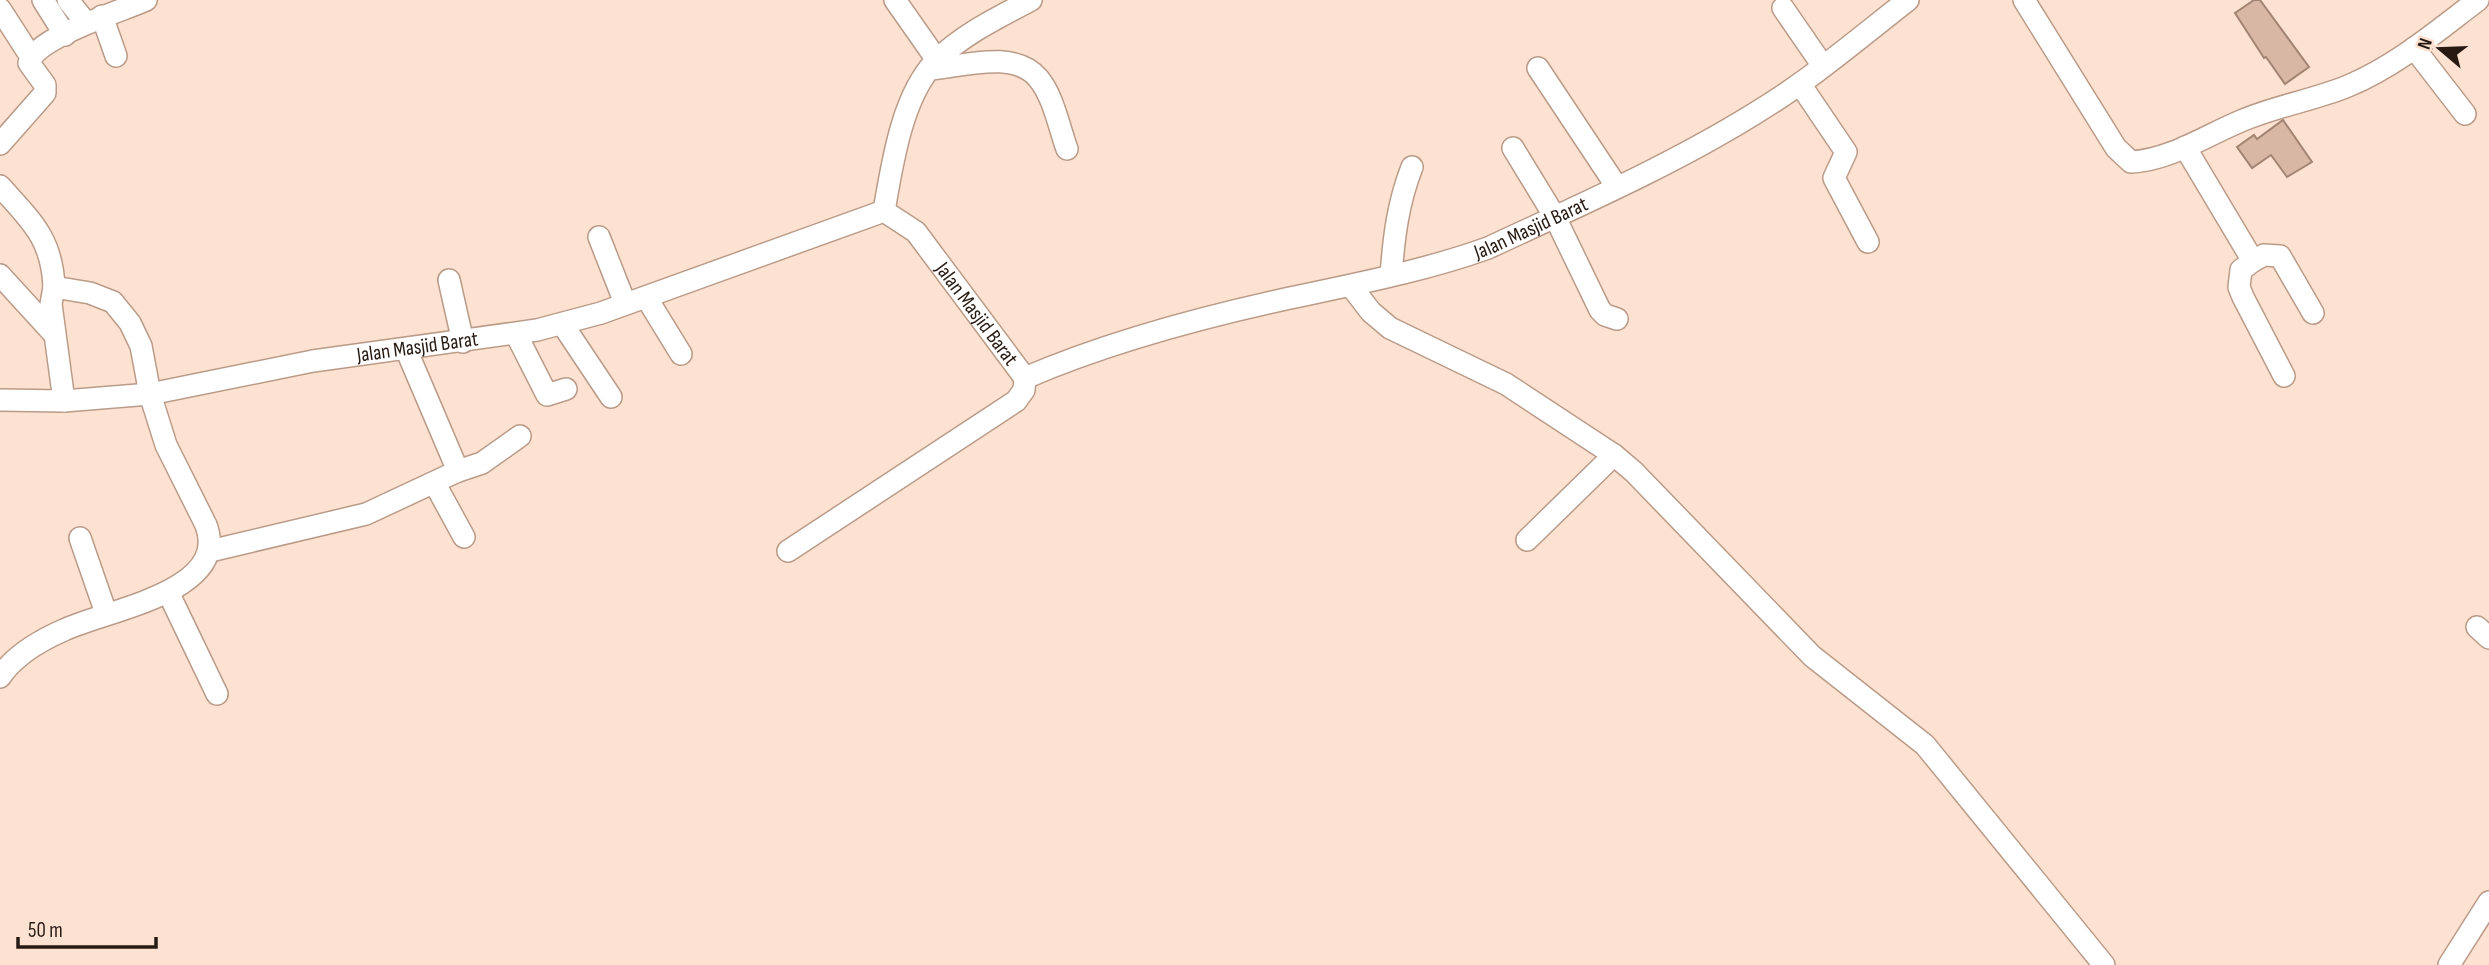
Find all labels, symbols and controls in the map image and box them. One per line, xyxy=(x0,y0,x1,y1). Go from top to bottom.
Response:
north arrow xyxy=(2405,14,2475,84)
text: N xyxy=(2413,35,2438,52)
street label: Jalan Masjid Barat xyxy=(1470,192,1592,265)
street label: Jalan Masjid Barat xyxy=(929,257,1023,371)
street label: Jalan Masjid Barat xyxy=(354,326,480,368)
scale bar xyxy=(18,906,156,950)
text: 50 m xyxy=(28,918,63,943)

